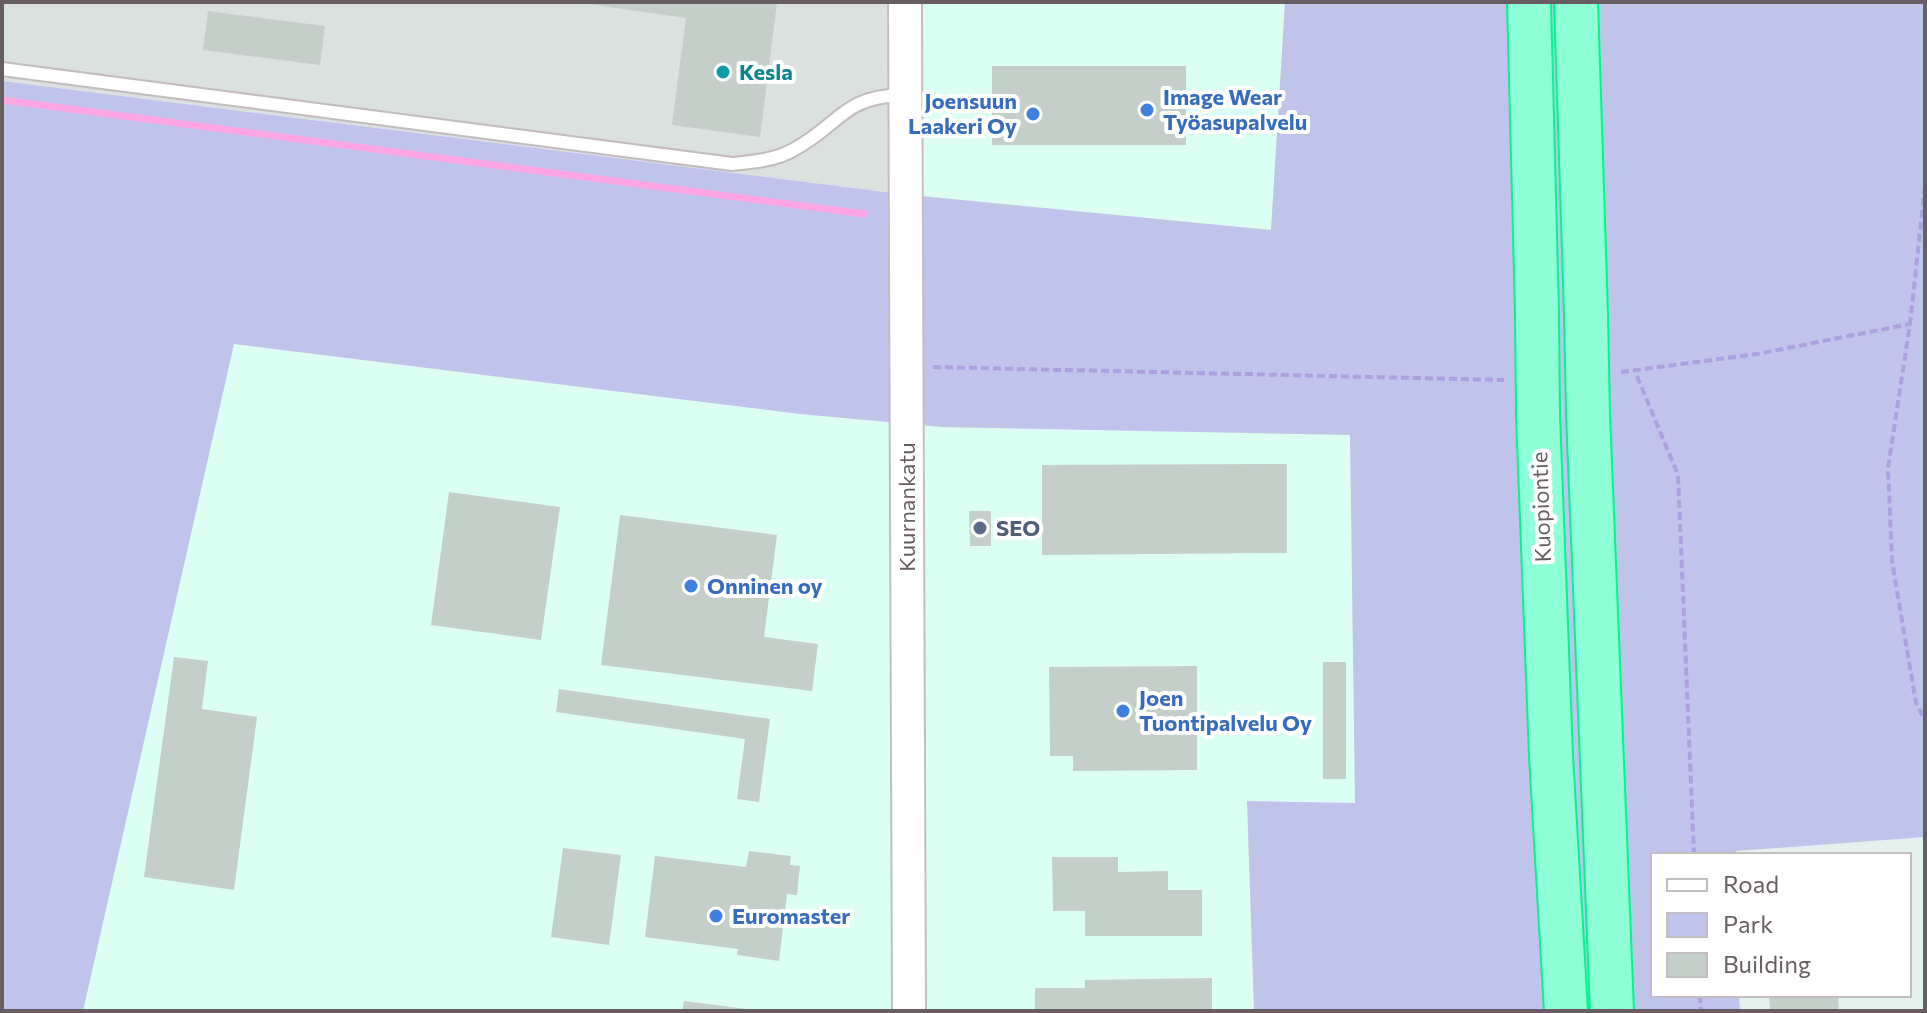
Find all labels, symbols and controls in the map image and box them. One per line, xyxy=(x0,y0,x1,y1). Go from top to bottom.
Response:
place label: Kesla xyxy=(739,58,793,85)
marker: Kesla xyxy=(714,63,732,81)
place label: Image Wear Työasupalvelu xyxy=(1163,83,1307,135)
place label: Joensuun Laakeri Oy xyxy=(908,87,1017,139)
marker: Image Wear Työasupalvelu xyxy=(1138,101,1156,119)
marker: Joensuun Laakeri Oy xyxy=(1024,105,1042,123)
street label: Kuurnankatu xyxy=(893,442,920,572)
street label: Kuopiontie xyxy=(1525,451,1556,563)
place label: SEO xyxy=(996,514,1040,541)
marker: SEO xyxy=(971,519,989,537)
place label: Onninen oy xyxy=(707,572,822,599)
marker: Onninen oy xyxy=(682,577,700,595)
place label: Joen Tuontipalvelu Oy xyxy=(1139,684,1312,736)
marker: Joen Tuontipalvelu Oy xyxy=(1114,702,1132,720)
legend xyxy=(1651,853,1911,997)
text: Road xyxy=(1723,869,1779,898)
place label: Euromaster xyxy=(732,902,850,929)
marker: Euromaster xyxy=(707,907,725,925)
text: Park xyxy=(1723,909,1773,938)
text: Building xyxy=(1723,949,1811,978)

